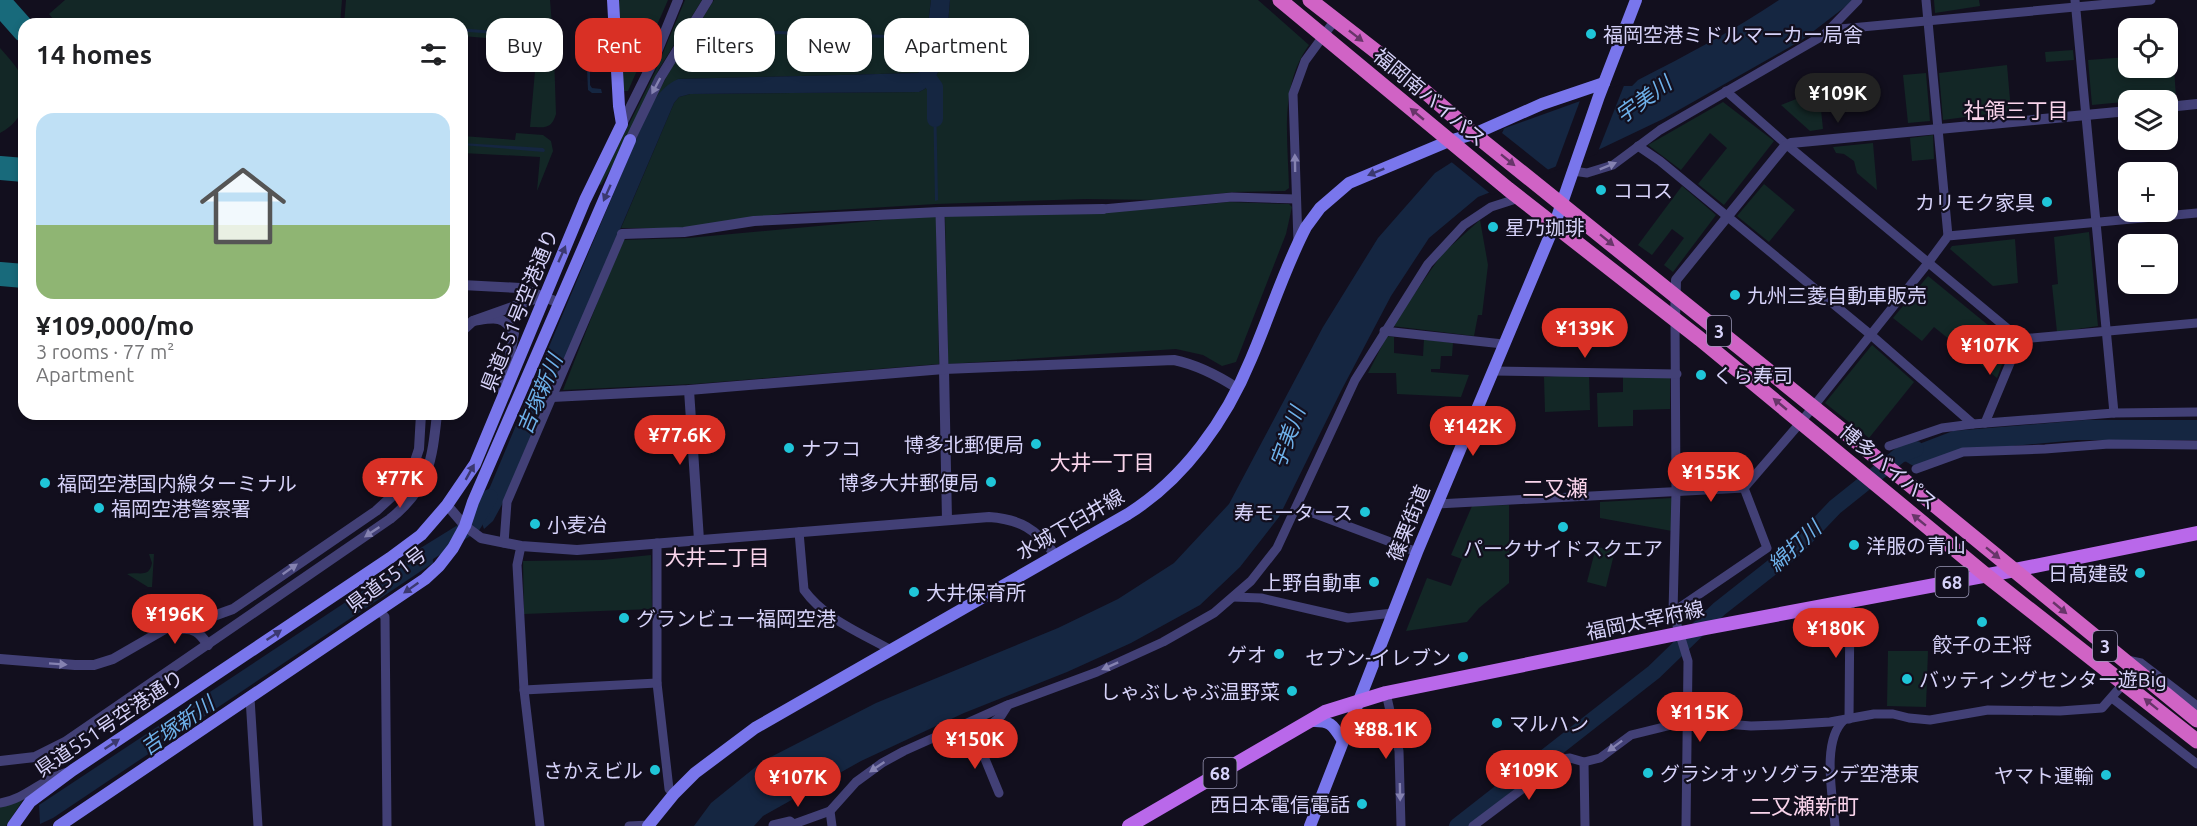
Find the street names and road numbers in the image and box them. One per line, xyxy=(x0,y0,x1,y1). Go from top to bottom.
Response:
street label: 福岡南バイパス xyxy=(1369,43,1491,151)
street label: 県道551号空港通り xyxy=(476,225,562,395)
road number: 3 xyxy=(1707,316,1731,346)
street label: 博多バイパス xyxy=(1836,420,1942,514)
street label: 篠栗街道 xyxy=(1382,482,1434,564)
street label: 水城下臼井線 xyxy=(1012,484,1128,564)
street label: 県道551号 xyxy=(342,542,430,616)
road number: 68 xyxy=(1936,567,1968,597)
street label: 福岡太宰府線 xyxy=(1584,596,1706,644)
road number: 3 xyxy=(2093,631,2117,661)
street label: 県道551号空港通り xyxy=(31,665,187,781)
road number: 68 xyxy=(1204,758,1236,788)

